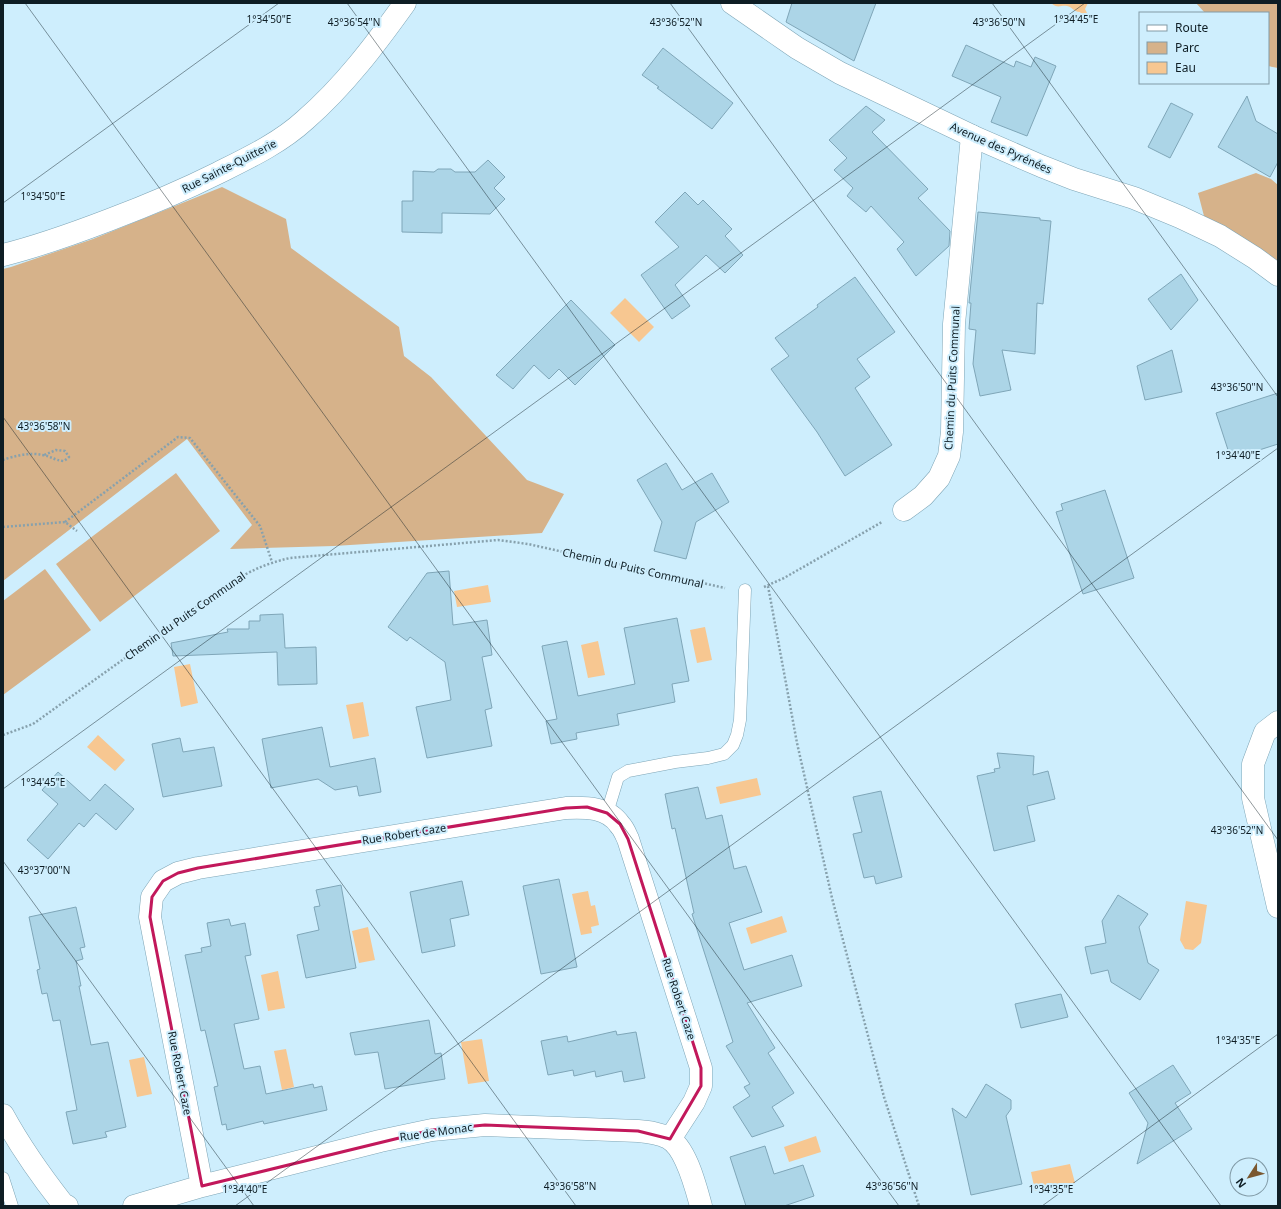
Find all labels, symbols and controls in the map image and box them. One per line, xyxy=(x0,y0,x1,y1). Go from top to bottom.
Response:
text: 1°34'50"E xyxy=(247,12,291,26)
text: 1°34'45"E xyxy=(1054,12,1098,26)
legend xyxy=(1139,12,1269,84)
text: 43°36'54"N xyxy=(328,15,380,29)
text: 43°36'52"N xyxy=(650,15,702,29)
text: 43°36'50"N xyxy=(973,15,1025,29)
text: Route xyxy=(1175,19,1208,36)
text: Parc xyxy=(1175,39,1200,56)
text: Eau xyxy=(1175,59,1196,76)
street label: Avenue des Pyrénées xyxy=(948,118,1054,177)
street label: Rue Sainte-Quitterie xyxy=(179,135,279,196)
text: 1°34'50"E xyxy=(21,189,65,203)
street label: Chemin du Puits Communal xyxy=(940,306,963,450)
text: 43°36'50"N xyxy=(1211,380,1263,394)
text: 43°36'58"N xyxy=(18,419,70,433)
text: 1°34'40"E xyxy=(1216,448,1260,462)
street label: Chemin du Puits Communal xyxy=(561,544,705,591)
street label: Chemin du Puits Communal xyxy=(121,568,248,663)
text: 1°34'45"E xyxy=(21,775,65,789)
street label: Rue Robert Caze xyxy=(361,819,447,848)
text: 43°36'52"N xyxy=(1211,823,1263,837)
text: 43°37'00"N xyxy=(18,863,70,877)
street label: Rue Robert Caze xyxy=(659,956,700,1042)
street label: Rue Robert Caze xyxy=(165,1030,196,1116)
text: 1°34'35"E xyxy=(1216,1033,1260,1047)
street label: Rue de Monac xyxy=(399,1119,473,1144)
north arrow xyxy=(1229,1157,1269,1197)
text: N xyxy=(1232,1175,1249,1191)
text: 43°36'58"N xyxy=(544,1179,596,1193)
text: 43°36'56"N xyxy=(866,1179,918,1193)
text: 1°34'40"E xyxy=(223,1182,267,1196)
text: 1°34'35"E xyxy=(1029,1182,1073,1196)

